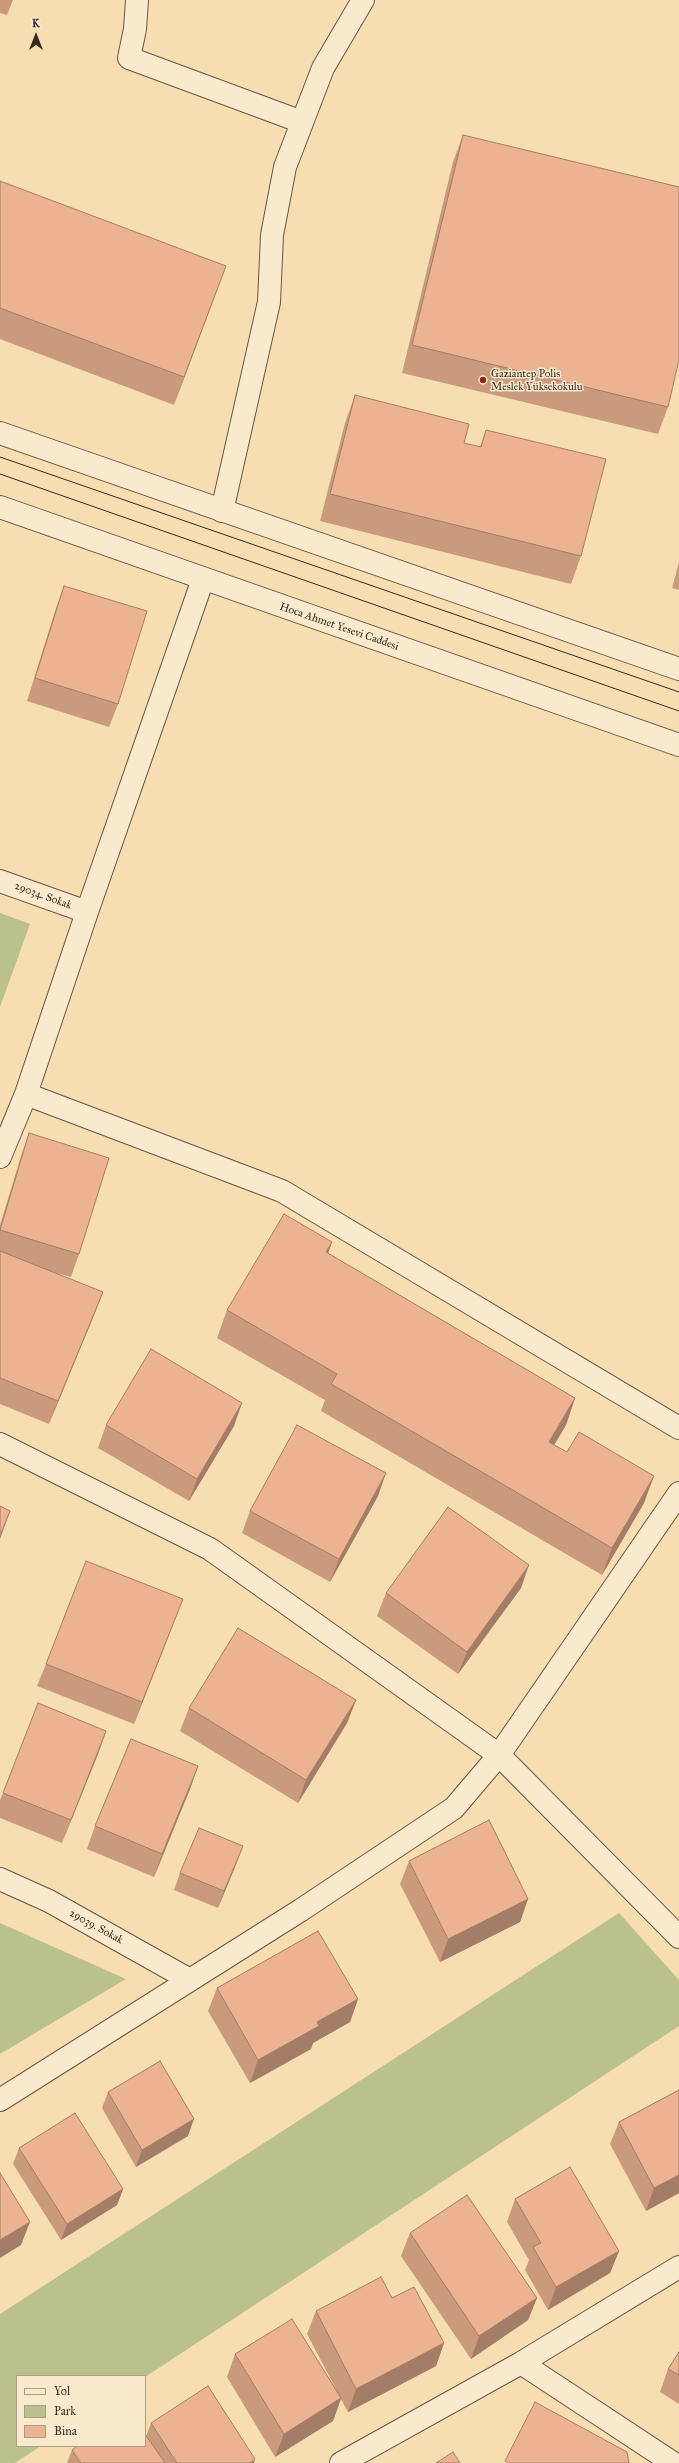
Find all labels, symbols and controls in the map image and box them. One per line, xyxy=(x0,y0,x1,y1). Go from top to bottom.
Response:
north arrow xyxy=(16,16,56,56)
text: K xyxy=(32,17,40,30)
place label: Gaziantep Polis Meslek Yüksekokulu xyxy=(491,367,583,393)
marker: Gaziantep Polis Meslek Yüksekokulu xyxy=(478,375,488,385)
street label: Hoca Ahmet Yesevi Caddesi xyxy=(278,600,400,654)
street label: 29034. Sokak xyxy=(13,880,73,912)
street label: 29039. Sokak xyxy=(67,1907,125,1947)
legend xyxy=(16,2375,146,2447)
text: Yol xyxy=(54,2384,70,2398)
text: Park xyxy=(54,2404,76,2418)
text: Bina xyxy=(54,2424,77,2438)

